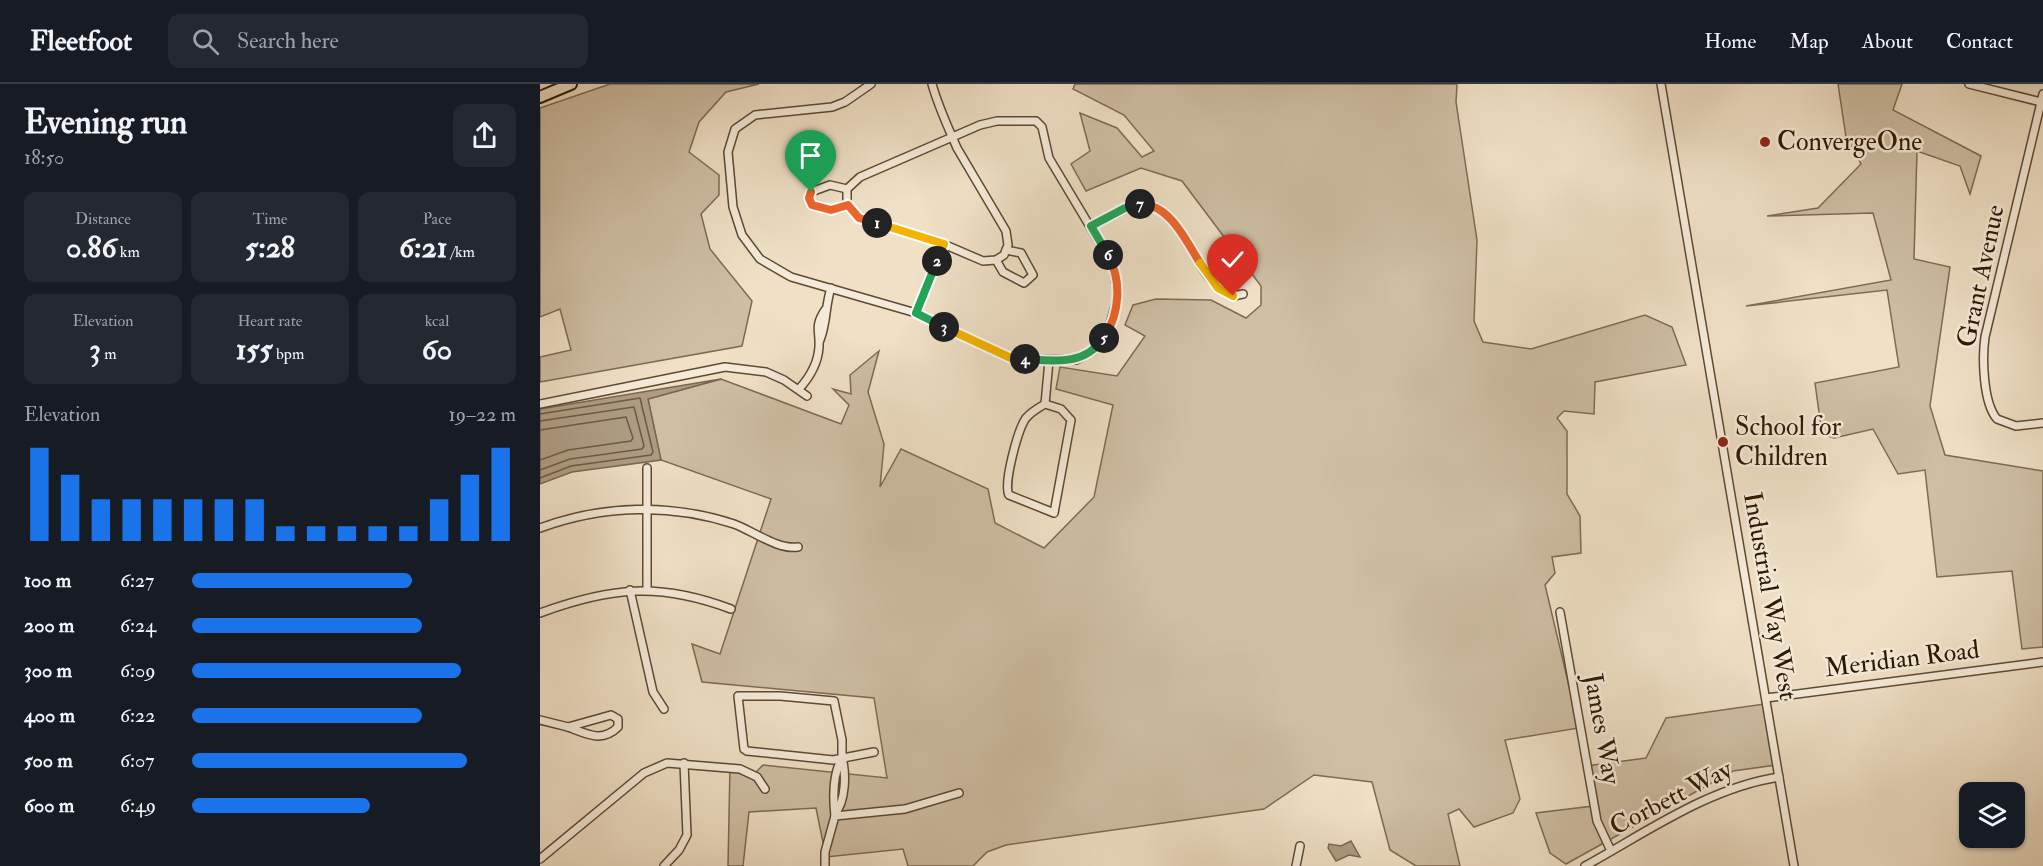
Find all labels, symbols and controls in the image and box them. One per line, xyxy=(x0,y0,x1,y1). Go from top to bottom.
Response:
search box xyxy=(168,14,588,68)
text: Fleetfoot xyxy=(30,24,132,59)
icon: search xyxy=(189,25,222,58)
text: Search here xyxy=(237,27,339,55)
text: Home xyxy=(1704,28,1756,55)
text: Map xyxy=(1789,28,1829,55)
text: About xyxy=(1862,28,1913,55)
text: Contact xyxy=(1946,28,2013,55)
text: Evening run xyxy=(24,102,187,143)
button: share xyxy=(453,104,516,167)
place label: ConvergeOne xyxy=(1777,126,1922,158)
pin xyxy=(785,130,836,192)
marker: ConvergeOne xyxy=(1758,135,1772,149)
icon: arrive xyxy=(794,139,827,172)
text: 18:50 xyxy=(24,145,64,170)
pin: 7 xyxy=(1125,189,1155,219)
text: 7 xyxy=(1136,194,1144,214)
street label: Grant Avenue xyxy=(1950,202,2012,350)
pin: 1 xyxy=(862,208,892,238)
text: Distance xyxy=(75,209,131,229)
text: Time xyxy=(253,209,287,229)
text: Pace xyxy=(423,209,451,229)
text: 1 xyxy=(874,213,880,233)
text: 0.86 xyxy=(66,229,117,266)
text: 5:28 xyxy=(245,229,295,266)
text: 6:21 xyxy=(399,229,447,266)
pin xyxy=(1207,234,1258,296)
pin: 6 xyxy=(1093,240,1123,270)
text: km xyxy=(117,242,140,262)
text: /km xyxy=(447,242,475,262)
icon: check xyxy=(1216,243,1249,276)
text: 6 xyxy=(1104,245,1112,265)
pin: 2 xyxy=(922,246,952,276)
text: 2 xyxy=(933,251,941,271)
text: Elevation xyxy=(73,311,133,331)
text: Heart rate xyxy=(237,311,303,331)
text: kcal xyxy=(425,311,449,331)
pin: 3 xyxy=(929,312,959,342)
text: 3 xyxy=(941,317,947,337)
pin: 5 xyxy=(1089,323,1119,353)
text: 5 xyxy=(1100,328,1108,348)
text: 3 xyxy=(89,331,101,368)
text: 155 xyxy=(236,331,273,368)
text: 60 xyxy=(422,331,452,368)
text: m xyxy=(101,344,117,364)
text: bpm xyxy=(273,344,304,364)
pin: 4 xyxy=(1010,344,1040,374)
text: 4 xyxy=(1021,349,1029,369)
text: Elevation xyxy=(24,402,100,427)
text: 19–22 m xyxy=(449,402,516,427)
place label: School for Children xyxy=(1735,411,1841,473)
marker: School for Children xyxy=(1716,435,1730,449)
street label: Industrial Way West xyxy=(1736,489,1804,703)
text: 100 m xyxy=(24,568,71,593)
text: 6:27 xyxy=(120,568,154,593)
text: 200 m xyxy=(24,613,74,638)
text: 6:24 xyxy=(120,613,156,638)
street label: Meridian Road xyxy=(1823,634,1981,684)
text: 300 m xyxy=(24,658,72,683)
text: 6:09 xyxy=(120,658,156,683)
street label: James Way xyxy=(1576,670,1628,787)
text: 400 m xyxy=(24,703,75,728)
text: 6:22 xyxy=(120,703,155,728)
text: 500 m xyxy=(24,748,73,773)
text: 6:07 xyxy=(120,748,154,773)
street label: Corbett Way xyxy=(1604,753,1738,843)
map controls xyxy=(1959,782,2025,848)
button: layers xyxy=(1959,782,2025,848)
text: 600 m xyxy=(24,793,74,818)
text: 6:49 xyxy=(120,793,156,818)

